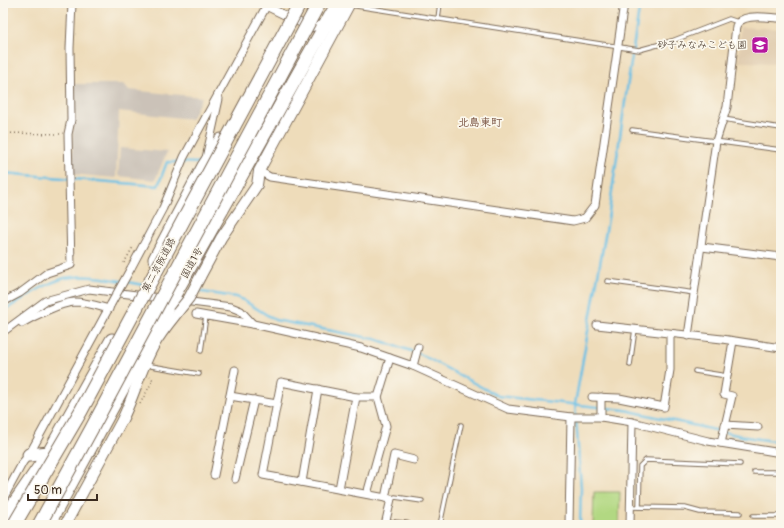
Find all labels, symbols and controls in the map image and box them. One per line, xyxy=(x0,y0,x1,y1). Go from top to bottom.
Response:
school or university icon: 砂子みなみこども園 xyxy=(750,35,770,55)
place label: 砂子みなみこども園 xyxy=(657,39,747,51)
district label: 北島東町 xyxy=(458,116,503,129)
street label: 第二京阪道路 xyxy=(140,236,178,294)
street label: 国道1号 xyxy=(179,245,205,281)
scale bar xyxy=(28,476,97,502)
text: 50 m xyxy=(34,483,62,498)

